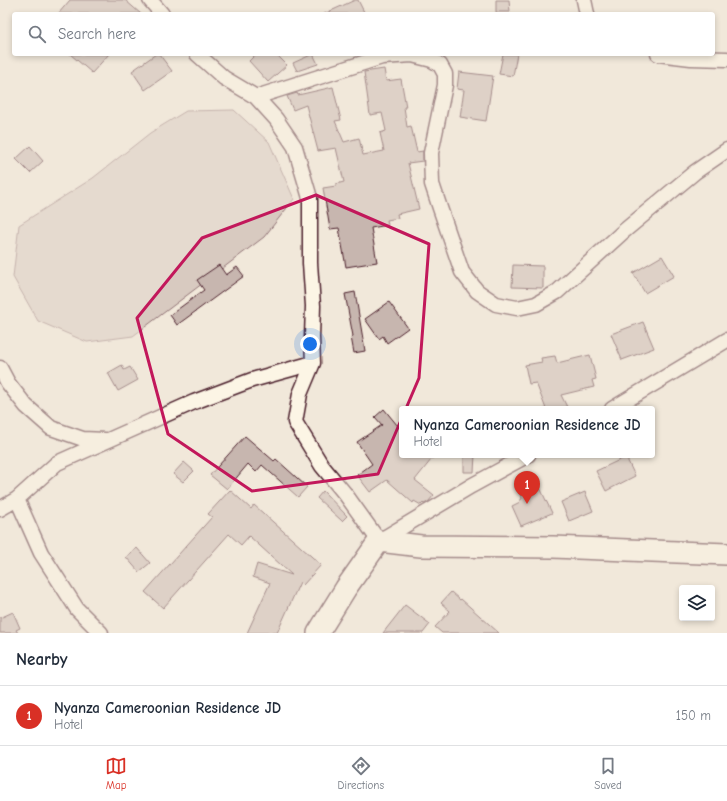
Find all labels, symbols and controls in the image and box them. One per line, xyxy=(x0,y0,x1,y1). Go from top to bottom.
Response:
search box xyxy=(12,12,715,56)
icon: search xyxy=(26,23,48,45)
text: Search here xyxy=(58,25,136,43)
your location xyxy=(300,334,320,354)
popup xyxy=(399,406,655,458)
text: Nyanza Cameroonian Residence JD xyxy=(413,416,641,434)
text: Hotel xyxy=(413,434,442,449)
pin: 1 xyxy=(514,471,540,504)
map controls xyxy=(679,585,715,621)
button: layers xyxy=(679,585,715,621)
text: Nearby xyxy=(16,650,67,669)
text: Nyanza Cameroonian Residence JD xyxy=(54,699,281,717)
text: 1 xyxy=(26,708,32,723)
text: 150 m xyxy=(676,708,711,723)
text: Hotel xyxy=(54,717,83,732)
tab: Map xyxy=(105,755,127,792)
tab: Directions xyxy=(337,755,384,792)
tab: Saved xyxy=(594,755,622,792)

